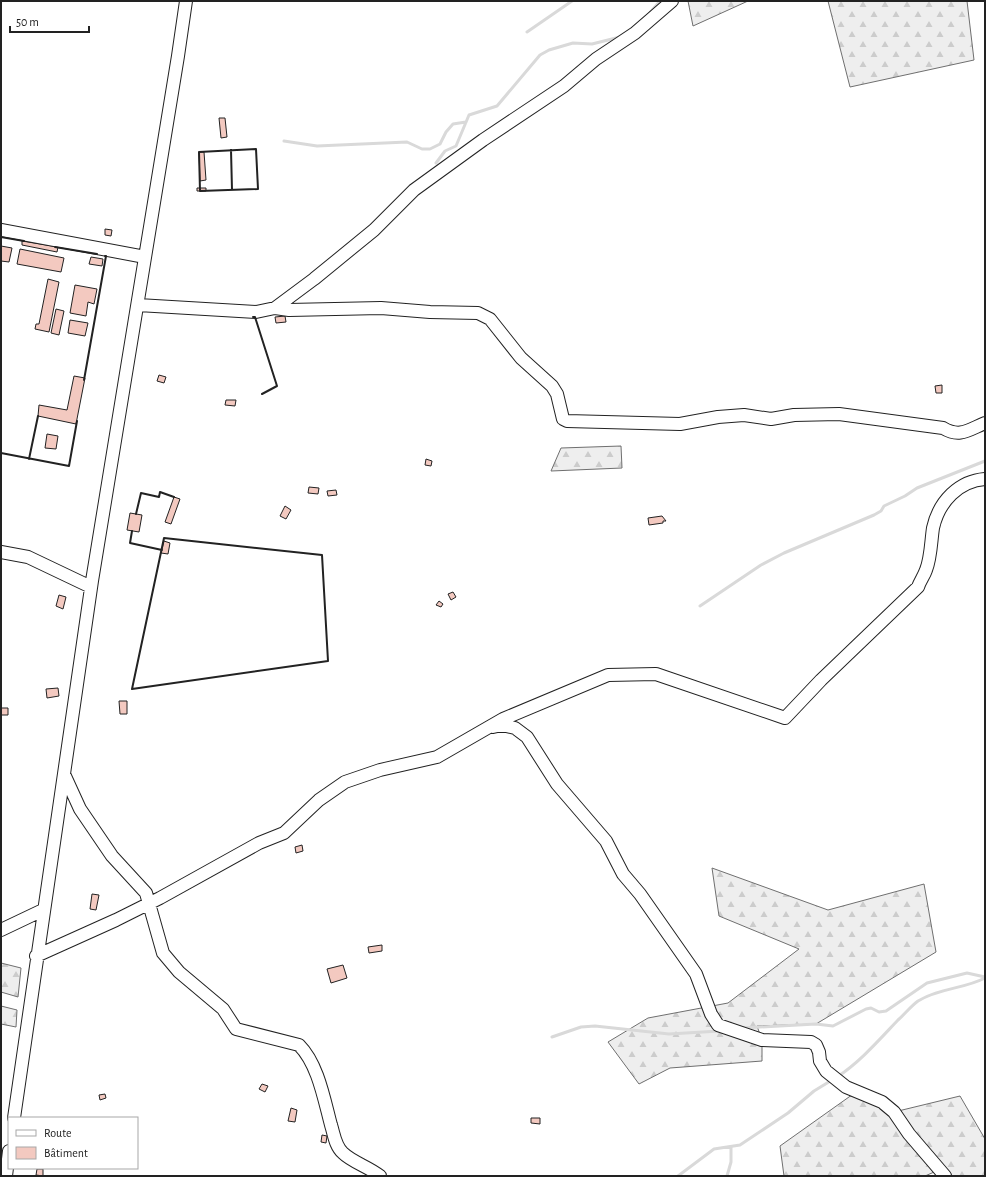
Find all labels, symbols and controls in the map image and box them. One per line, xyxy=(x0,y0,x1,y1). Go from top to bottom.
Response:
scale bar xyxy=(10,8,89,34)
text: 50 m xyxy=(16,16,39,28)
legend xyxy=(8,1117,138,1169)
text: Route xyxy=(44,1127,71,1139)
text: Bâtiment xyxy=(44,1147,88,1159)

